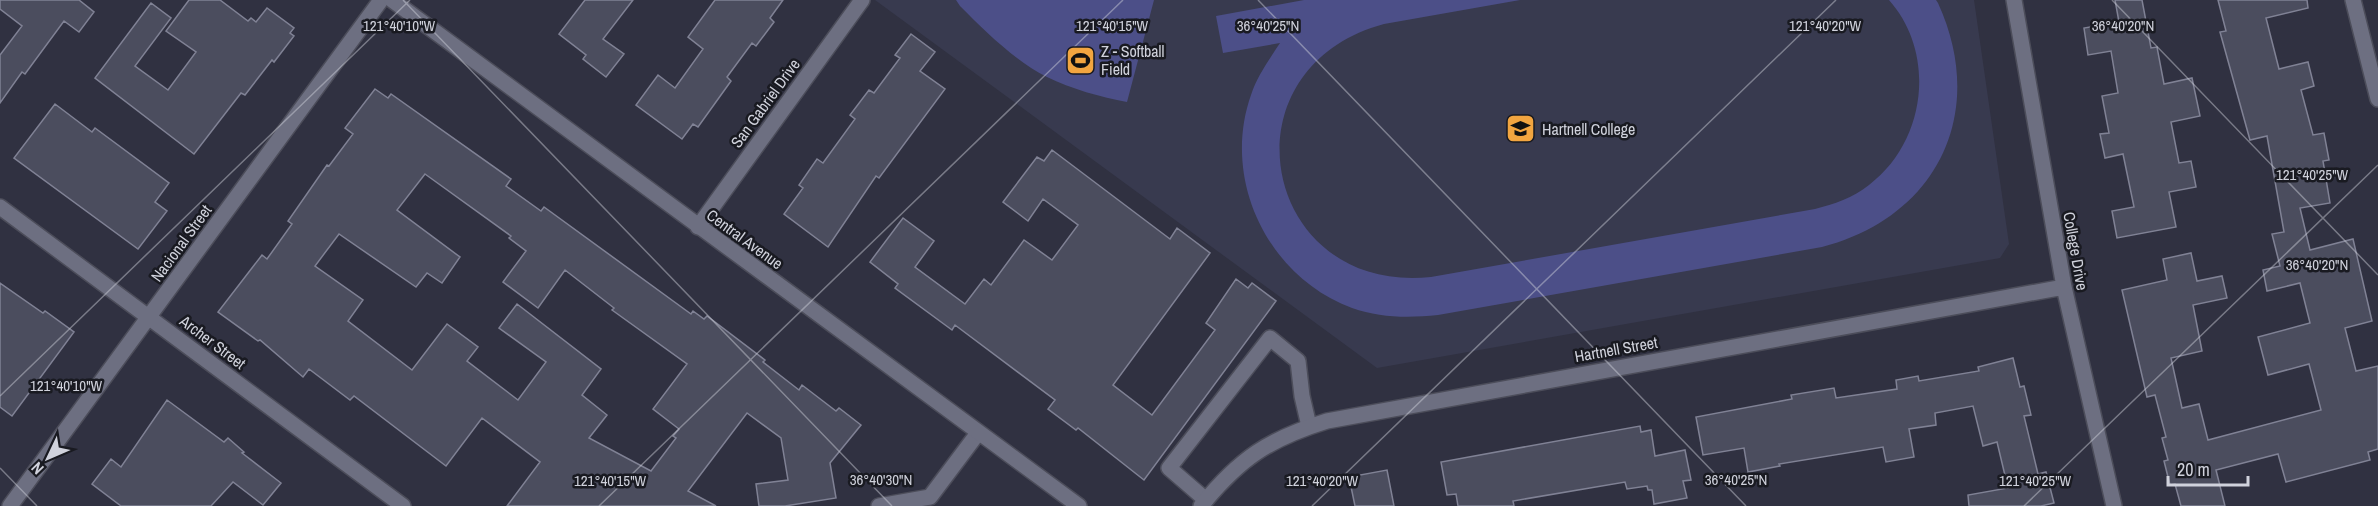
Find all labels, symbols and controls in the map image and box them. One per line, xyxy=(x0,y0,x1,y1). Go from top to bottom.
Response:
text: 121°40'10"W xyxy=(363,15,435,36)
text: 121°40'15"W xyxy=(1076,15,1148,36)
text: 36°40'25"N xyxy=(1237,15,1299,36)
text: 121°40'20"W xyxy=(1789,15,1861,36)
text: 36°40'20"N xyxy=(2092,15,2154,36)
place label: Z - Softball Field xyxy=(1101,40,1165,80)
sports icon: Z - Softball Field xyxy=(1064,44,1096,76)
street label: San Gabriel Drive xyxy=(725,54,805,152)
school or university icon: Hartnell College xyxy=(1505,113,1537,145)
place label: Hartnell College xyxy=(1542,118,1635,140)
text: 121°40'25"W xyxy=(2276,164,2348,185)
street label: Nacional Street xyxy=(146,200,217,286)
street label: Central Avenue xyxy=(702,204,788,274)
street label: College Drive xyxy=(2058,210,2094,292)
text: 36°40'20"N xyxy=(2286,254,2348,275)
street label: Archer Street xyxy=(175,309,251,374)
street label: Hartnell Street xyxy=(1573,331,1660,367)
text: 121°40'10"W xyxy=(30,375,102,396)
north arrow xyxy=(18,428,78,488)
scale bar xyxy=(2168,449,2248,487)
text: N xyxy=(26,457,48,479)
text: 20 m xyxy=(2177,457,2210,482)
text: 36°40'30"N xyxy=(850,469,912,490)
text: 36°40'25"N xyxy=(1705,469,1767,490)
text: 121°40'15"W xyxy=(574,470,646,491)
text: 121°40'20"W xyxy=(1286,470,1358,491)
text: 121°40'25"W xyxy=(1999,470,2071,491)

